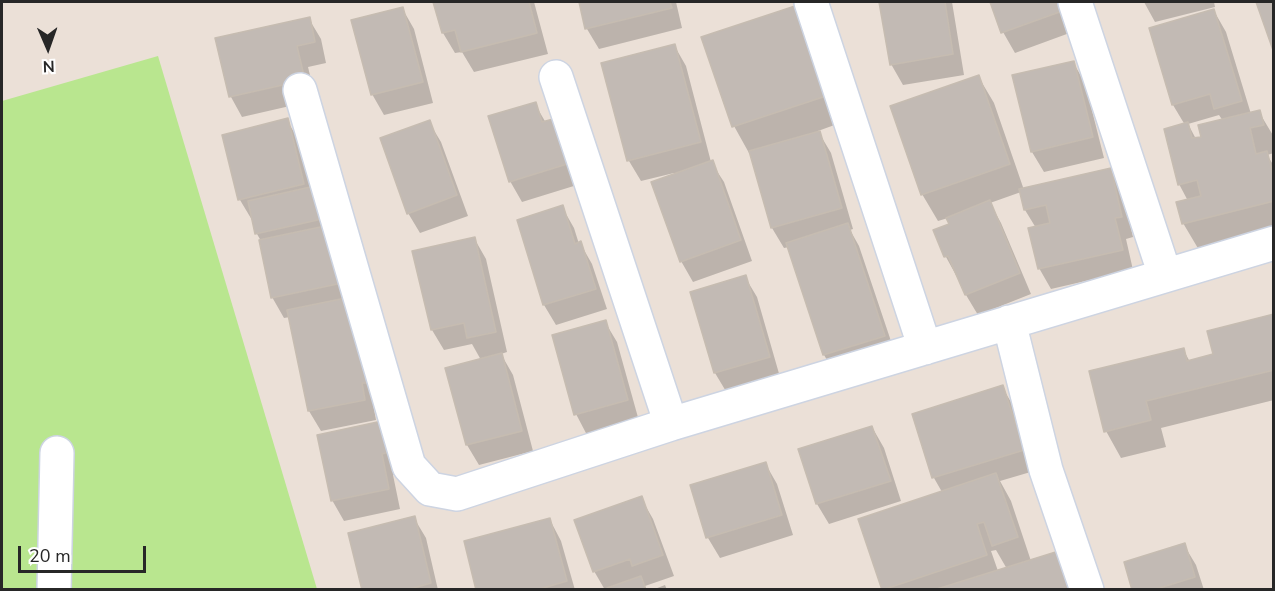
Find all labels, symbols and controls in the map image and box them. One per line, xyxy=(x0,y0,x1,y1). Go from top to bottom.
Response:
north arrow xyxy=(18,18,78,78)
text: N xyxy=(42,55,55,77)
scale bar xyxy=(21,534,148,572)
text: 20 m xyxy=(29,544,71,568)

